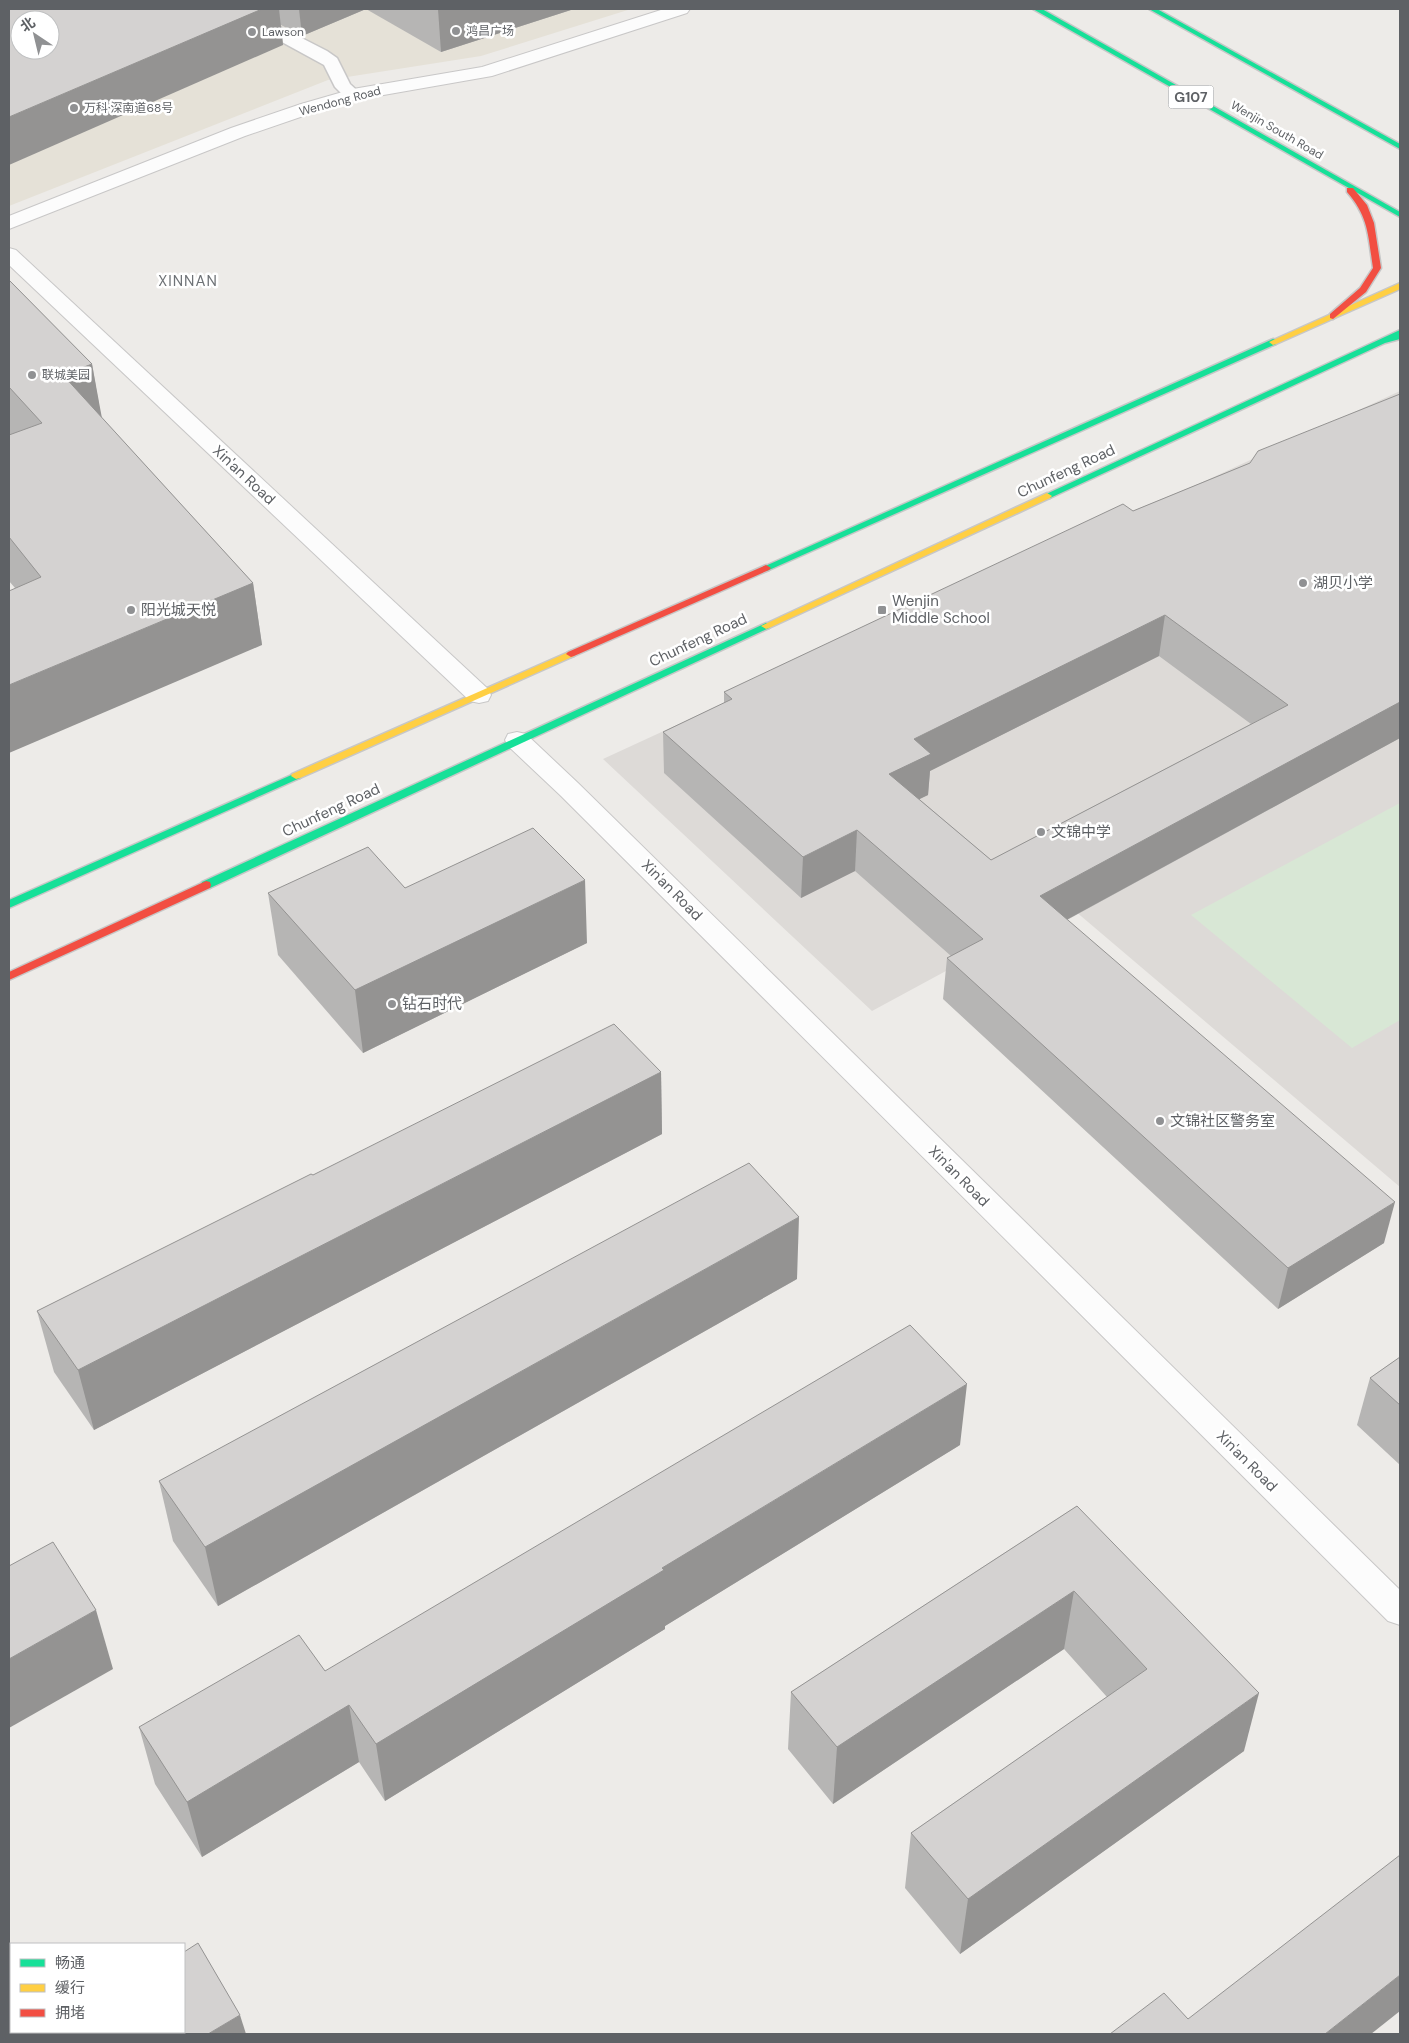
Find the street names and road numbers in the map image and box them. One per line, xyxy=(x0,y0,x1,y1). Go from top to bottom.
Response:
street label: Wendong Road xyxy=(297,82,383,120)
road number: G107 xyxy=(1168,85,1214,108)
street label: Wenjin South Road xyxy=(1228,97,1326,163)
street label: Chunfeng Road xyxy=(1014,440,1118,502)
street label: Xin'an Road xyxy=(208,441,280,509)
street label: Chunfeng Road xyxy=(646,609,750,671)
street label: Chunfeng Road xyxy=(279,779,383,841)
street label: Xin'an Road xyxy=(637,855,707,925)
street label: Xin'an Road xyxy=(924,1141,994,1211)
street label: Xin'an Road xyxy=(1212,1426,1282,1496)

